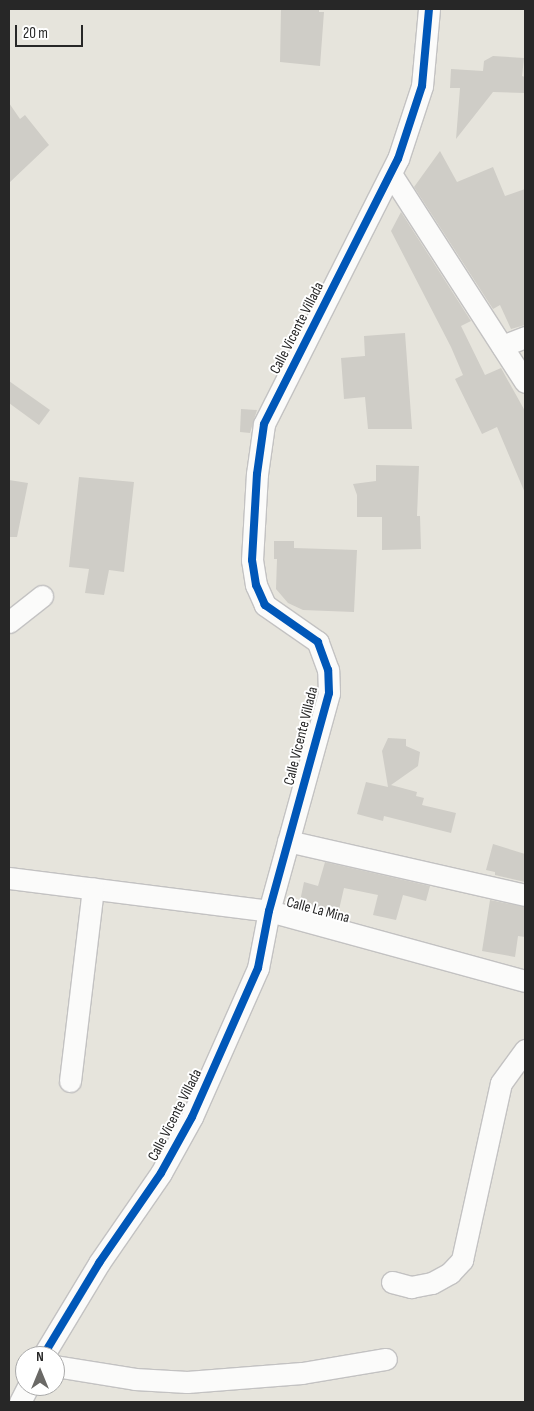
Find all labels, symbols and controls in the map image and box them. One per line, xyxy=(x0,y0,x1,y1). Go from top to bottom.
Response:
scale bar xyxy=(18,15,85,47)
text: 20 m xyxy=(23,24,48,43)
street label: Calle Vicente Villada xyxy=(266,279,328,377)
street label: Calle Vicente Villada xyxy=(280,685,322,787)
street label: Calle La Mina xyxy=(285,893,351,927)
street label: Calle Vicente Villada xyxy=(144,1066,206,1164)
north arrow xyxy=(15,1346,65,1396)
text: N xyxy=(36,1348,44,1365)

